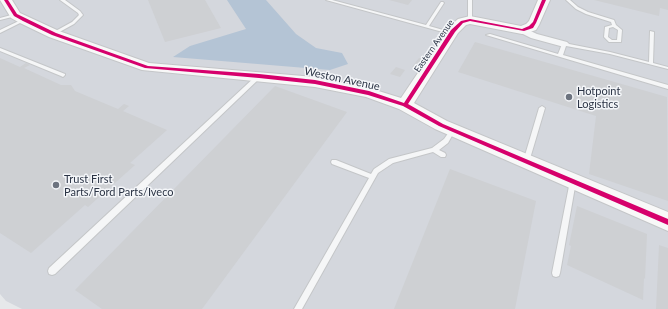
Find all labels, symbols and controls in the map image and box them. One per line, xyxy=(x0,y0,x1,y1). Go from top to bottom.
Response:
street label: Eastern Avenue xyxy=(412,18,456,74)
street label: Weston Avenue xyxy=(303,65,381,93)
place label: Hotpoint Logistics xyxy=(577,84,620,110)
marker: Hotpoint Logistics xyxy=(564,92,574,102)
place label: Trust First Parts/Ford Parts/Iveco xyxy=(64,172,174,198)
marker: Trust First Parts/Ford Parts/Iveco xyxy=(51,180,61,190)

